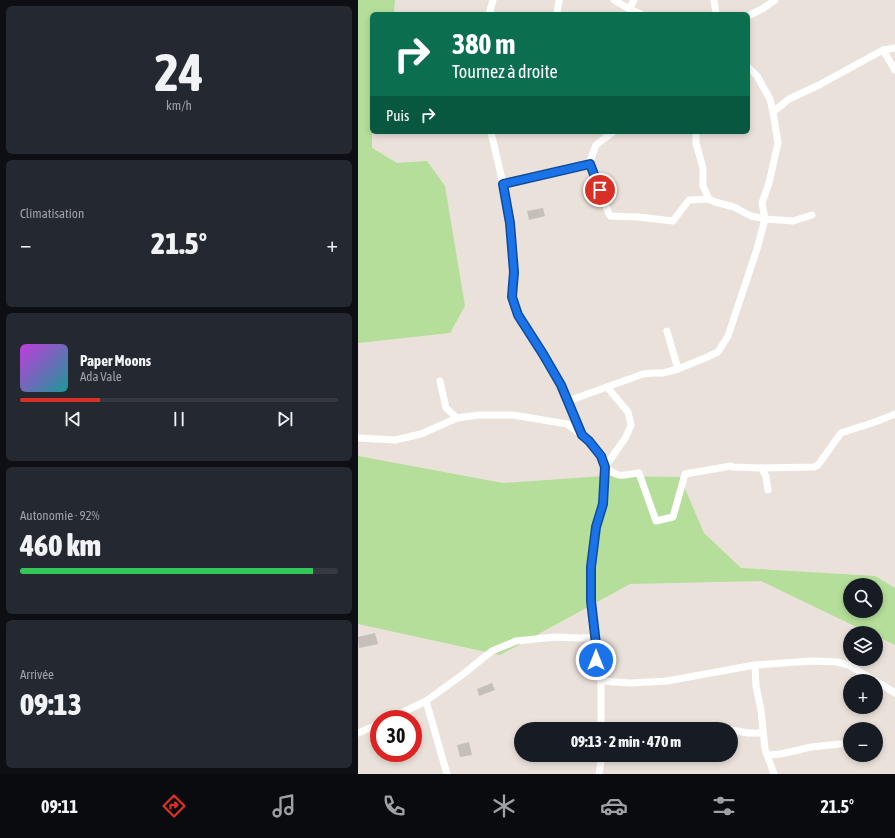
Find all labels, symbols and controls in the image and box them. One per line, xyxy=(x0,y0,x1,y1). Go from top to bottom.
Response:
icon: right xyxy=(386,28,438,80)
text: 380 m xyxy=(452,28,515,60)
text: 24 xyxy=(155,42,203,102)
text: Tournez à droite xyxy=(452,61,558,82)
text: km/h xyxy=(166,98,192,113)
icon: right xyxy=(417,104,439,126)
text: Puis xyxy=(386,107,409,124)
pin xyxy=(583,173,617,207)
icon: arrive xyxy=(589,179,611,201)
text: Climatisation xyxy=(20,206,84,221)
text: 21.5° xyxy=(151,226,207,260)
text: − xyxy=(20,231,31,257)
text: + xyxy=(327,231,338,257)
text: Paper Moons xyxy=(80,352,151,369)
text: Ada Vale xyxy=(80,369,122,384)
icon: previous xyxy=(62,408,84,430)
icon: pause xyxy=(168,408,190,430)
icon: next xyxy=(274,408,296,430)
text: Autonomie · 92% xyxy=(20,508,100,523)
text: 460 km xyxy=(20,528,101,562)
map controls xyxy=(843,578,883,762)
button: search xyxy=(843,578,883,618)
button: layers xyxy=(843,626,883,666)
position arrow xyxy=(575,639,617,681)
text: Arrivée xyxy=(20,667,54,682)
button: + xyxy=(843,674,883,714)
text: 09:13 xyxy=(20,687,82,721)
speed limit sign: 30 xyxy=(370,710,422,762)
button: − xyxy=(843,722,883,762)
text: 09:13 · 2 min · 470 m xyxy=(571,733,681,750)
icon: directions xyxy=(160,792,188,820)
icon: music xyxy=(270,792,298,820)
icon: phone xyxy=(380,792,408,820)
icon: climate xyxy=(490,792,518,820)
icon: car xyxy=(600,792,628,820)
icon: filters xyxy=(710,792,738,820)
text: 09:11 xyxy=(41,796,78,817)
text: 21.5° xyxy=(820,796,854,817)

